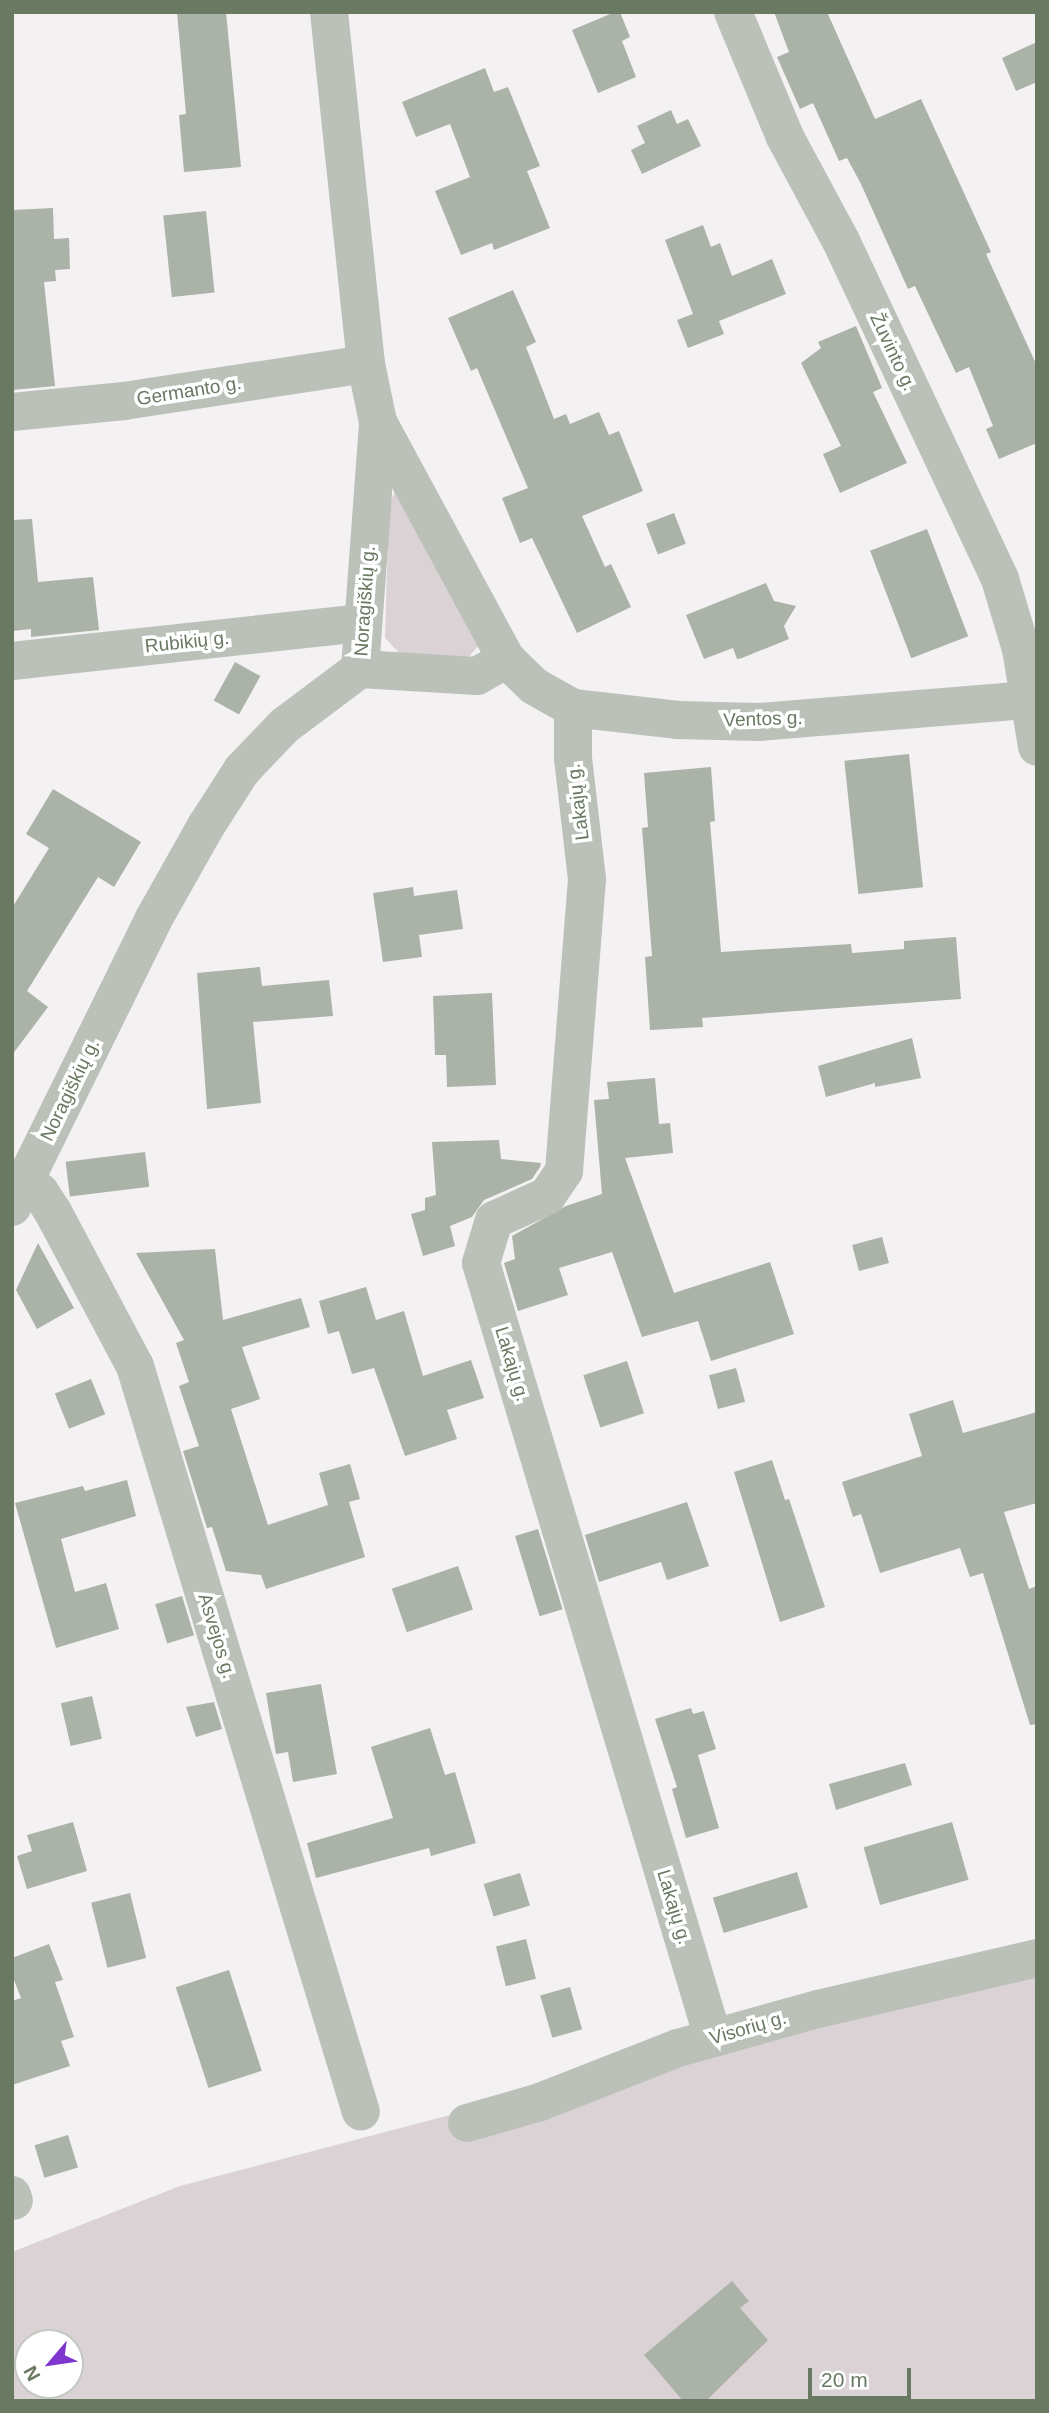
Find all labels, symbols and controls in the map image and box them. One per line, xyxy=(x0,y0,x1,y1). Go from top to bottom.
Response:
street label: Žuvinto g. xyxy=(865,309,921,395)
street label: Germanto g. xyxy=(135,371,243,411)
street label: Noragiškių g. xyxy=(350,545,380,657)
street label: Rubikių g. xyxy=(144,626,230,658)
street label: Ventos g. xyxy=(723,706,803,732)
street label: Lakajų g. xyxy=(562,762,594,842)
street label: Noragiškių g. xyxy=(35,1035,105,1145)
street label: Lakajų g. xyxy=(490,1324,534,1404)
street label: Asvejos g. xyxy=(193,1591,241,1681)
street label: Lakajų g. xyxy=(652,1867,696,1947)
street label: Visorių g. xyxy=(707,2006,789,2050)
north arrow xyxy=(14,2329,84,2399)
scale bar xyxy=(811,2354,914,2398)
text: N xyxy=(19,2362,44,2385)
text: 20 m xyxy=(821,2368,868,2391)

